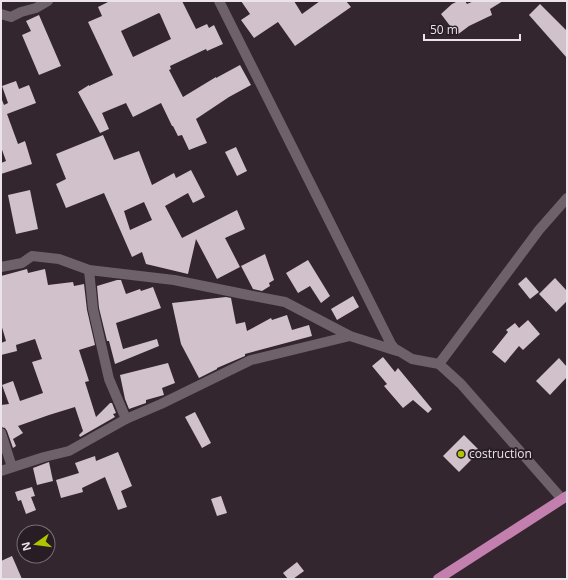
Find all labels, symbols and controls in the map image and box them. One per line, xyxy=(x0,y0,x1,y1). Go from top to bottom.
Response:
scale bar xyxy=(424,16,520,42)
text: 50 m xyxy=(430,21,458,38)
place label: costruction xyxy=(469,445,532,462)
marker: costruction xyxy=(456,449,466,459)
north arrow xyxy=(16,524,56,564)
text: N xyxy=(17,540,34,553)

